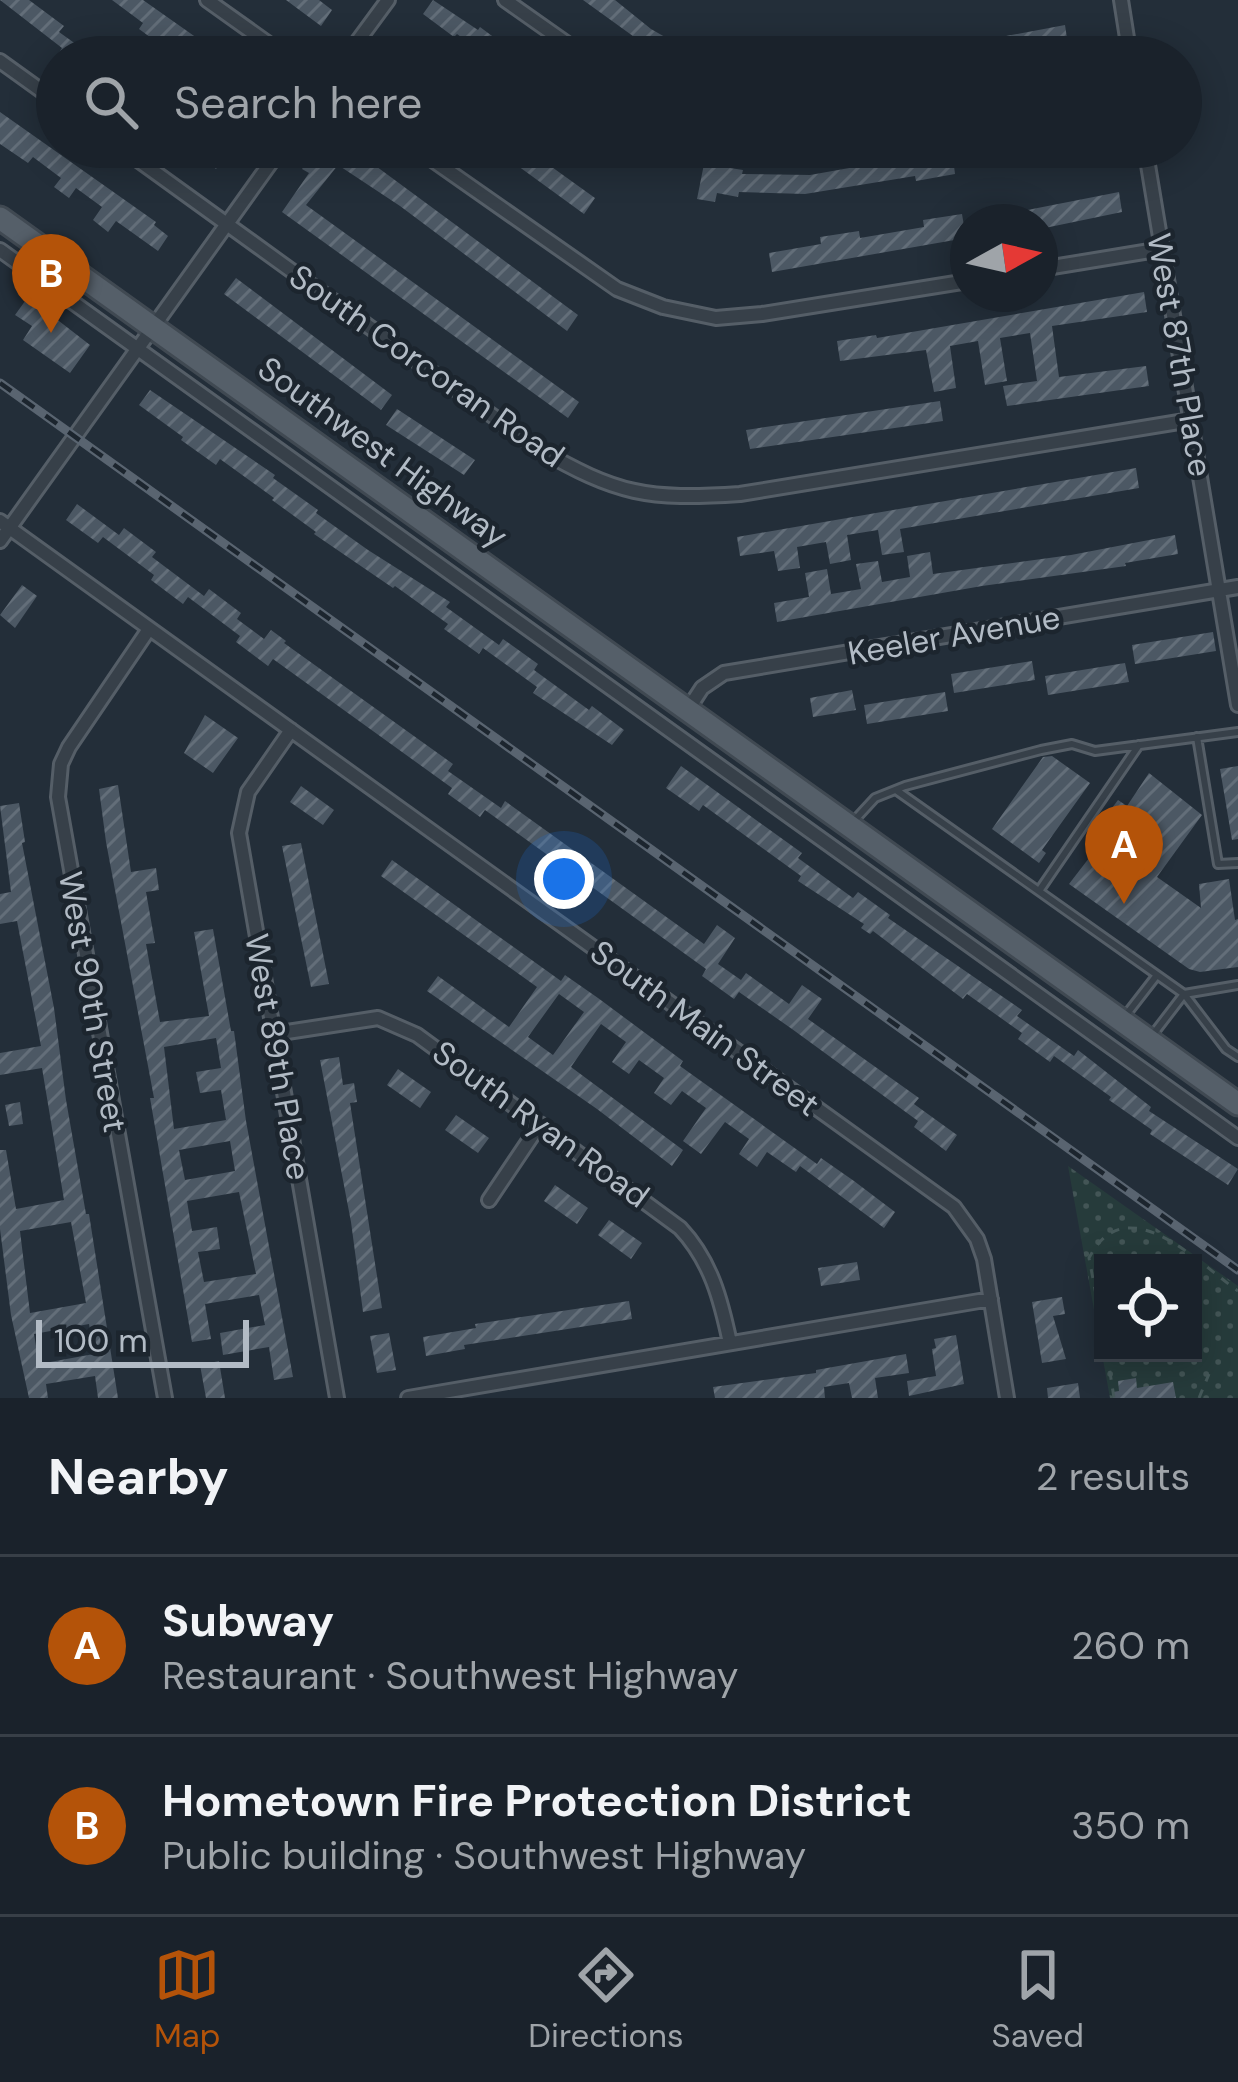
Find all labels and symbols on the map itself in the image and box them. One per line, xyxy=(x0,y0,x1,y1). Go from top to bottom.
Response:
north arrow xyxy=(950,204,1058,312)
street label: West 87th Place xyxy=(1137,230,1223,480)
pin: B xyxy=(12,234,90,333)
street label: South Corcoran Road xyxy=(281,255,573,477)
street label: Southwest Highway xyxy=(250,347,516,557)
street label: Keeler Avenue xyxy=(844,595,1064,675)
pin: A xyxy=(1085,805,1163,904)
your location xyxy=(534,849,594,909)
street label: West 90th Street xyxy=(49,868,137,1136)
street label: South Main Street xyxy=(582,930,828,1126)
street label: West 89th Place xyxy=(235,931,321,1183)
street label: South Ryan Road xyxy=(424,1031,658,1217)
scale bar xyxy=(36,1314,249,1367)

